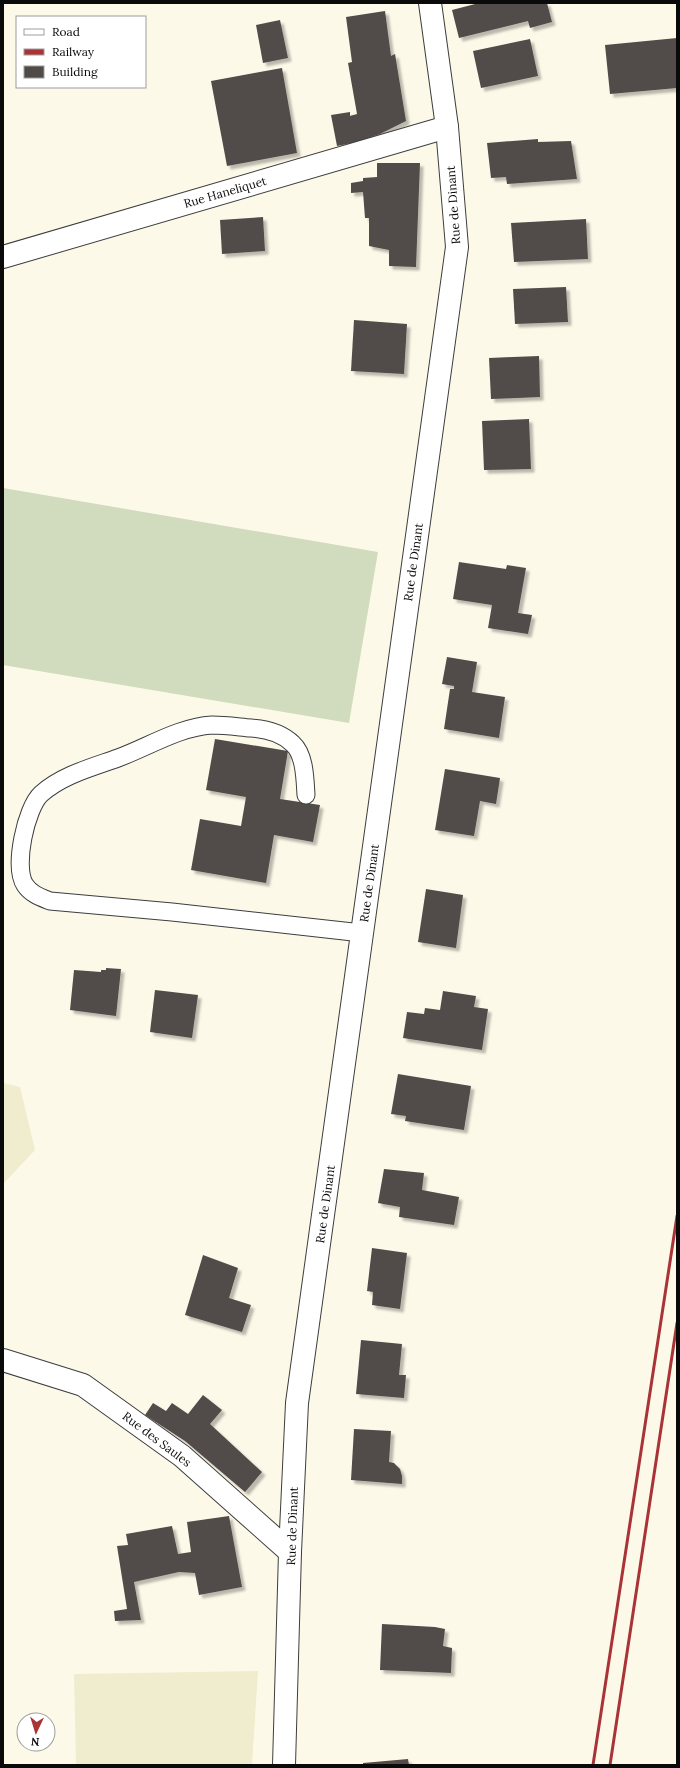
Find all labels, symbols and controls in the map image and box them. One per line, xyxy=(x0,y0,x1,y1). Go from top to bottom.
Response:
legend xyxy=(16,16,146,88)
text: Road xyxy=(52,24,80,39)
text: Railway xyxy=(52,44,95,59)
text: Building xyxy=(52,64,98,79)
street label: Rue de Dinant xyxy=(443,165,463,245)
street label: Rue Haneliquet xyxy=(182,173,268,211)
street label: Rue de Dinant xyxy=(400,522,426,602)
street label: Rue de Dinant xyxy=(356,843,382,923)
street label: Rue de Dinant xyxy=(312,1164,338,1244)
street label: Rue des Saules xyxy=(120,1408,195,1470)
street label: Rue de Dinant xyxy=(283,1486,301,1566)
north arrow xyxy=(16,1712,56,1752)
text: N xyxy=(30,1735,40,1749)

